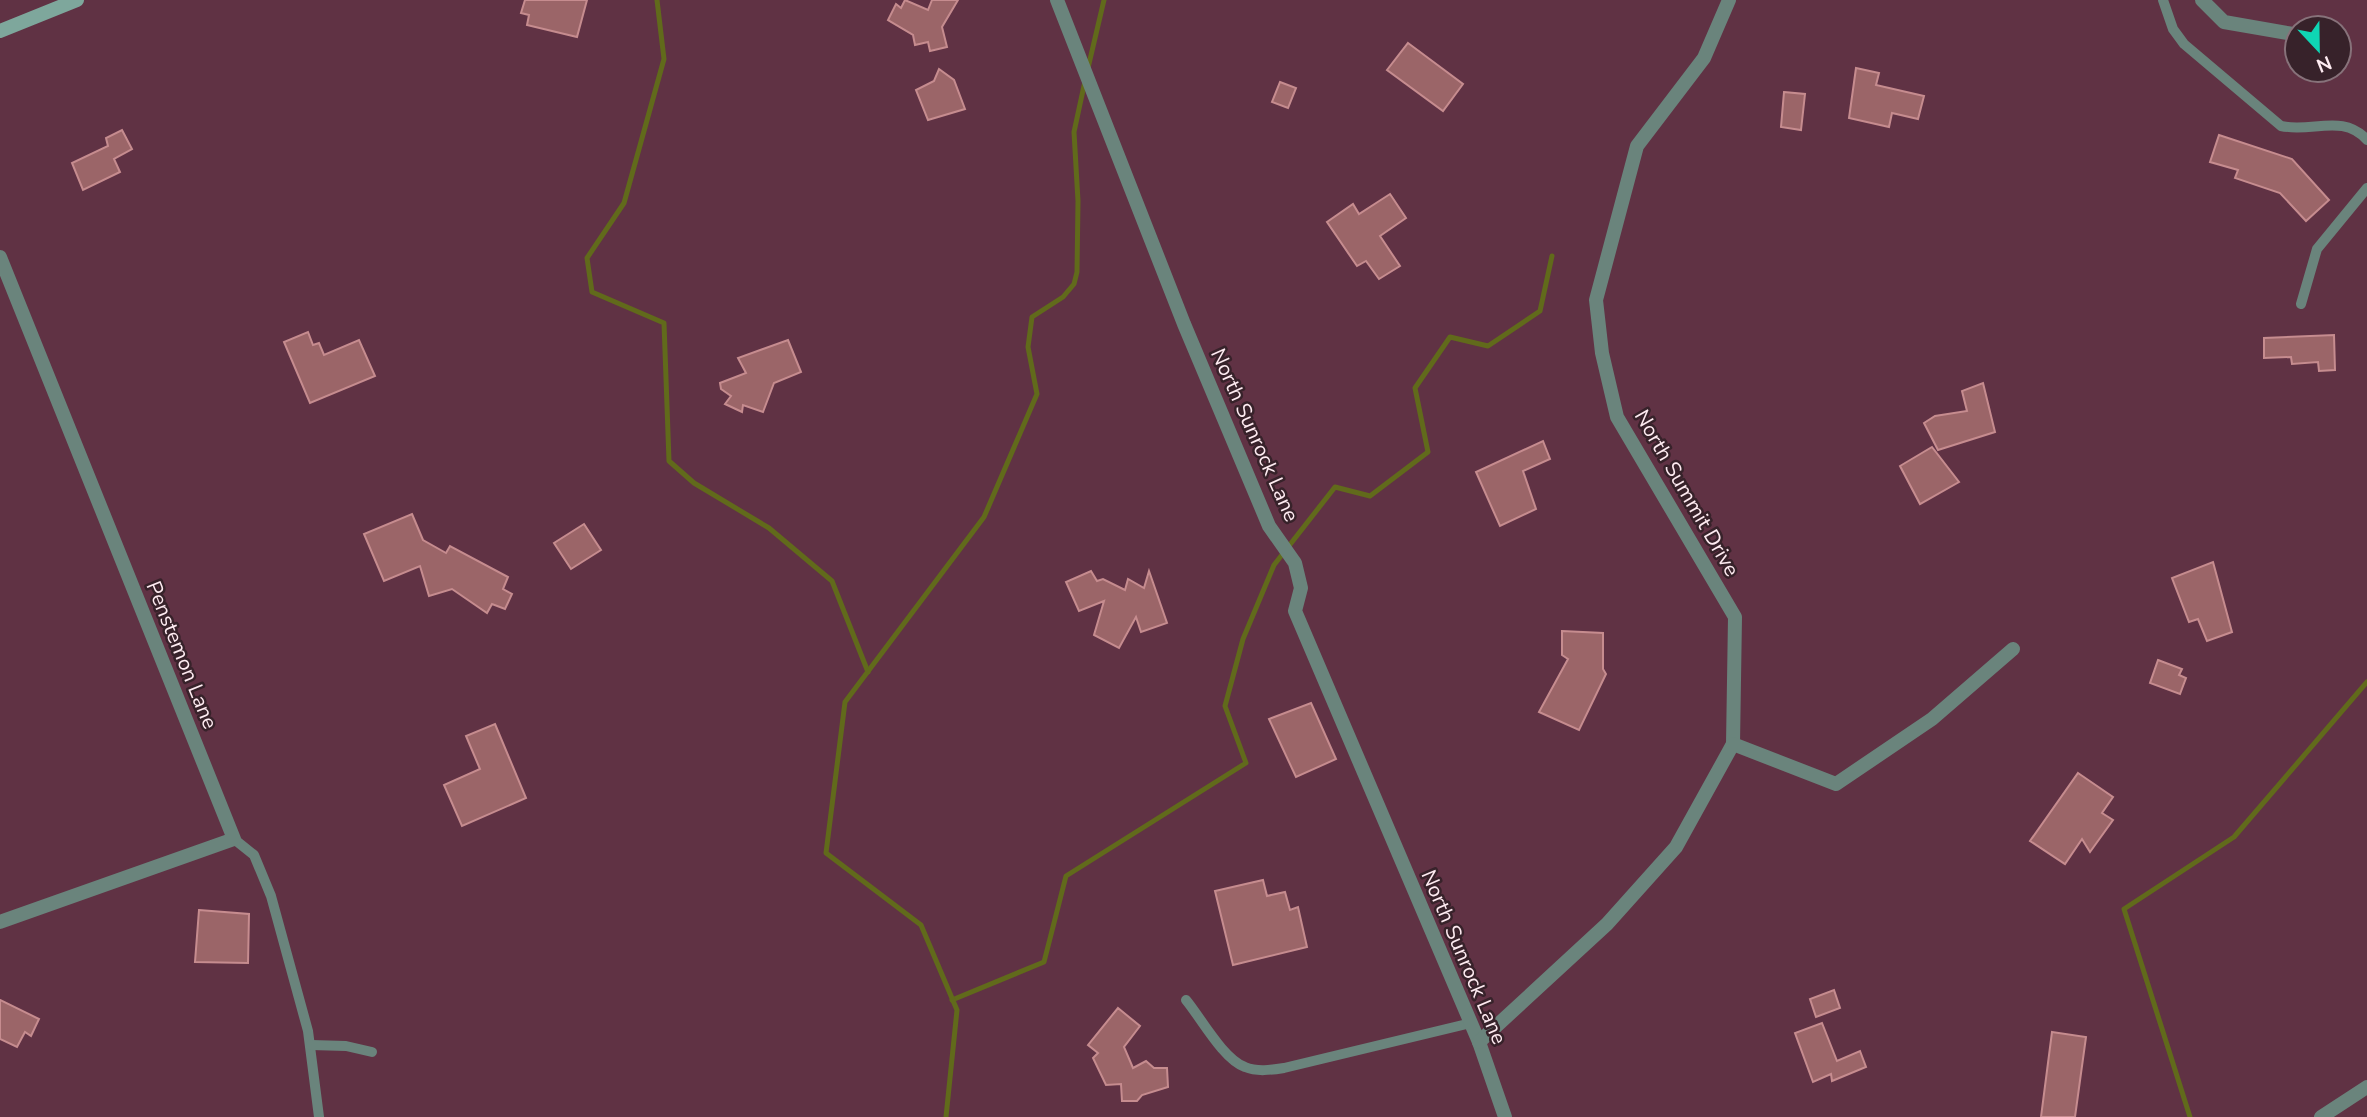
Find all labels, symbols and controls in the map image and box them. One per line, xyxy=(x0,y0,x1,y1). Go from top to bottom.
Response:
north arrow xyxy=(2283,14,2353,84)
text: N xyxy=(2313,49,2335,79)
street label: North Sunrock Lane xyxy=(1204,344,1306,526)
street label: North Summit Drive xyxy=(1628,405,1746,581)
street label: Penstemon Lane xyxy=(140,577,224,733)
street label: North Sunrock Lane xyxy=(1415,866,1513,1048)

